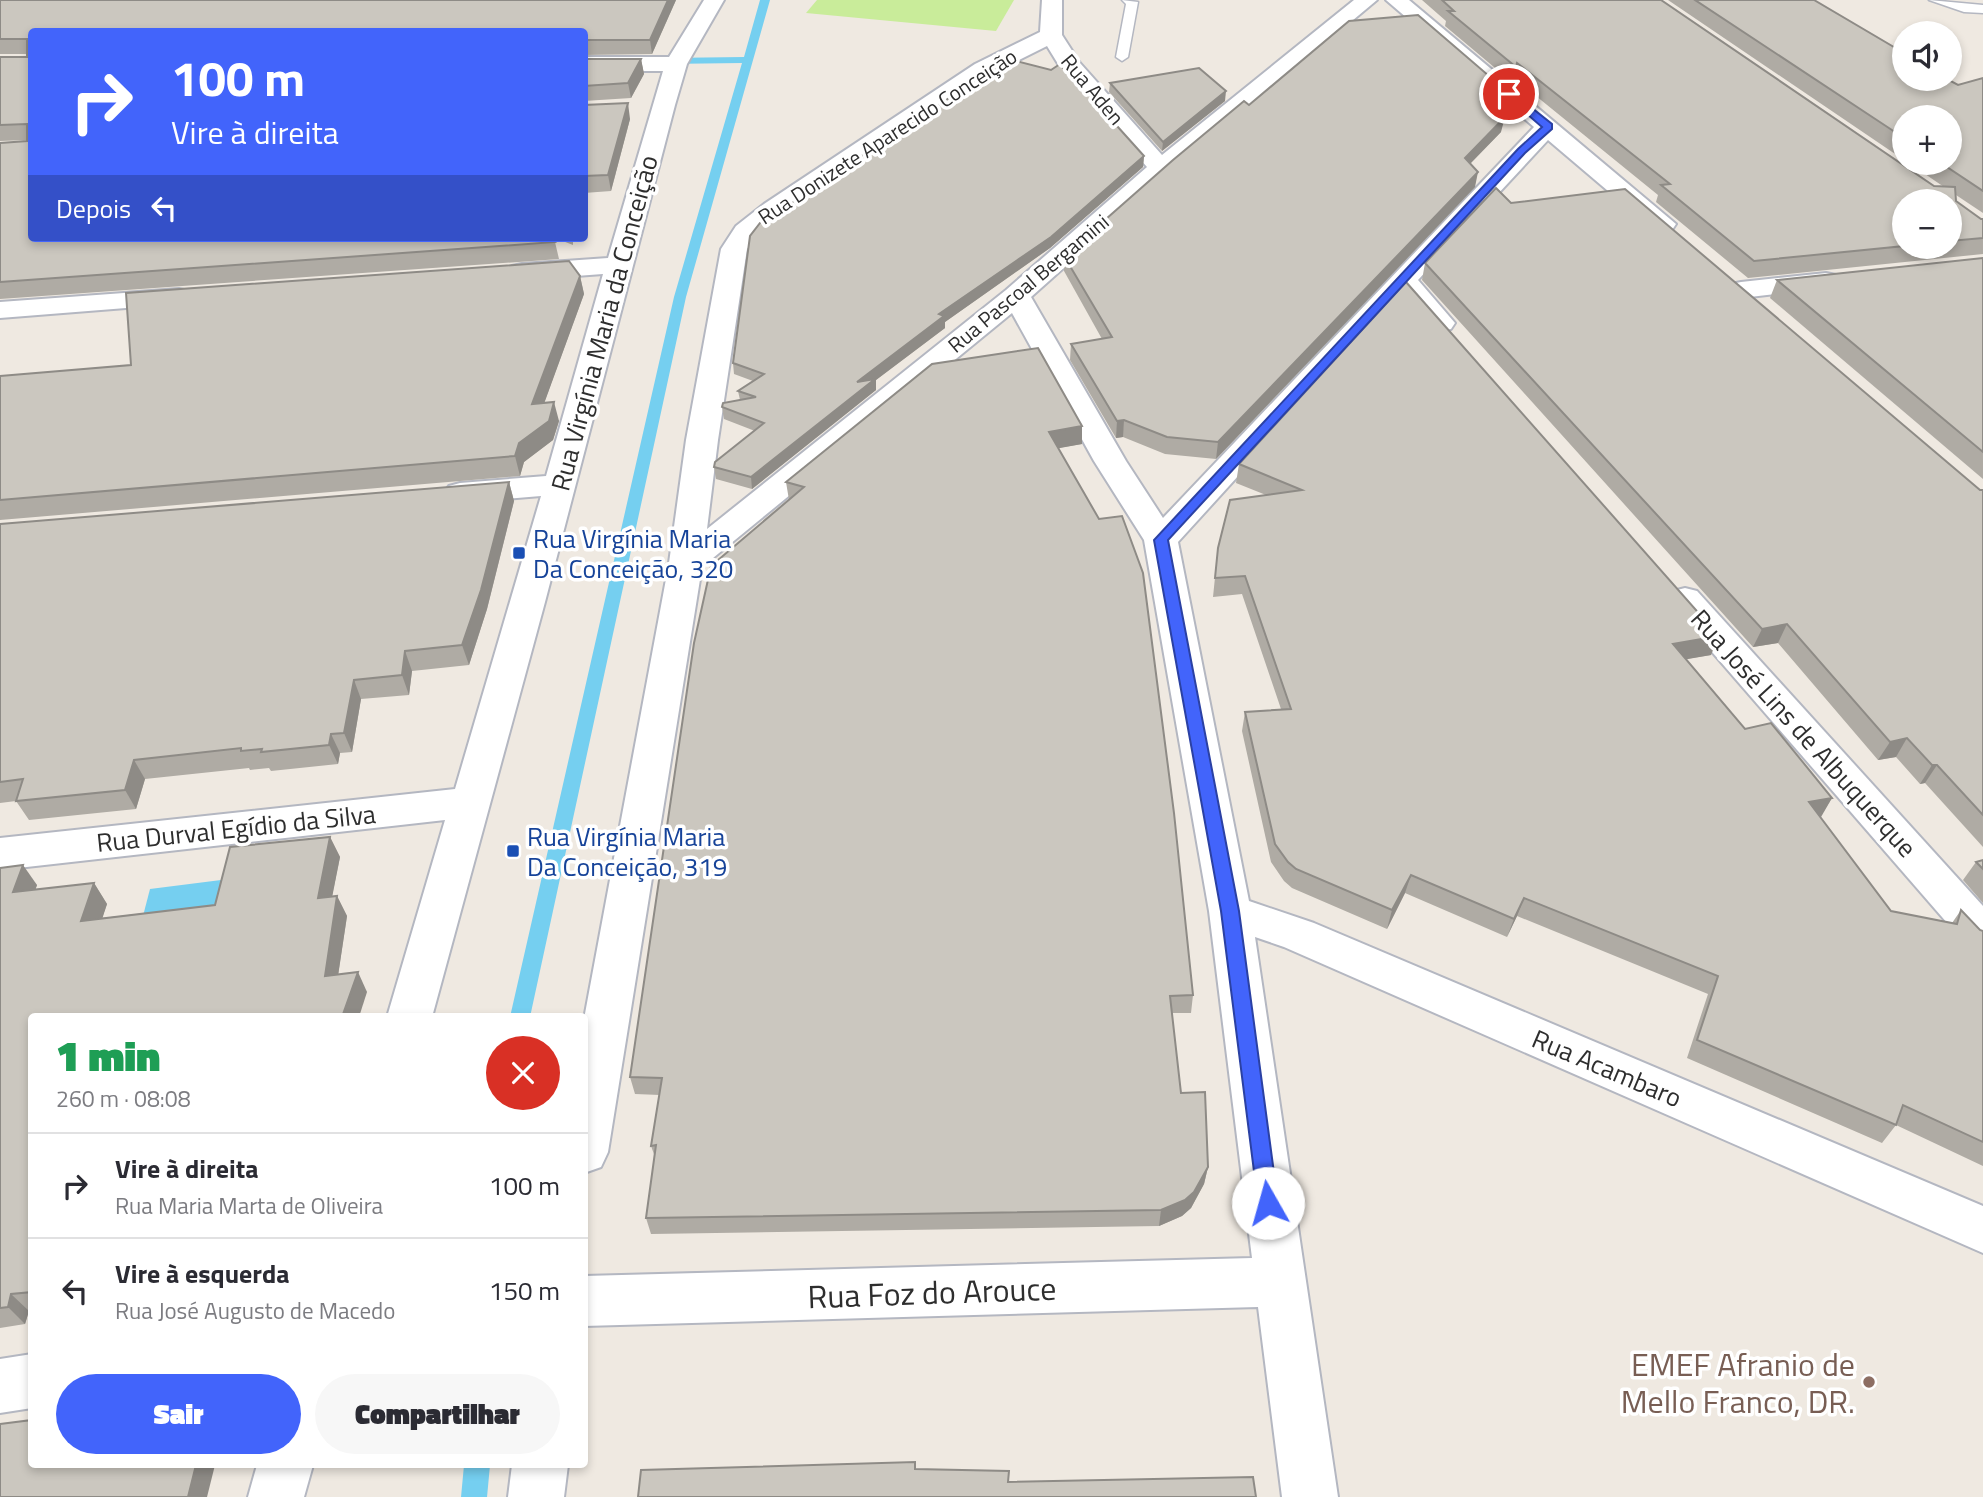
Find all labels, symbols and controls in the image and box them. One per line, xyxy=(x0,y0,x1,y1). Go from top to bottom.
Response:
map controls xyxy=(1892,21,1962,259)
button: sound xyxy=(1892,21,1962,91)
text: 100 m xyxy=(171,40,305,115)
street label: Rua Donizete Aparecido Conceição xyxy=(751,40,1023,232)
street label: Rua Aden xyxy=(1054,46,1132,132)
icon: right xyxy=(56,56,147,147)
pin xyxy=(1479,64,1539,124)
icon: arrive xyxy=(1490,75,1528,113)
button: + xyxy=(1892,105,1962,175)
text: Vire à direita xyxy=(171,108,339,156)
street label: Rua Virgínia Maria da Conceição xyxy=(540,151,668,495)
text: Depois xyxy=(56,189,131,228)
icon: left xyxy=(145,189,183,227)
button: − xyxy=(1892,189,1962,259)
street label: Rua Pascoal Bergamini xyxy=(940,206,1116,360)
place label: Rua Virgínia Maria Da Conceição, 320 xyxy=(533,519,733,588)
marker: Rua Virgínia Maria Da Conceição, 320 xyxy=(511,545,527,561)
street label: Rua José Lins de Albuquerque xyxy=(1682,600,1926,866)
street label: Rua Durval Egídio da Silva xyxy=(94,794,378,862)
place label: Rua Virgínia Maria Da Conceição, 319 xyxy=(527,817,727,886)
marker: Rua Virgínia Maria Da Conceição, 319 xyxy=(505,843,521,859)
street label: Rua Acambaro xyxy=(1526,1019,1688,1117)
text: 1 min xyxy=(56,1023,160,1087)
button: close xyxy=(486,1036,560,1110)
text: 260 m · 08:08 xyxy=(56,1081,191,1116)
text: Vire à direita xyxy=(115,1149,258,1188)
text: 100 m xyxy=(489,1166,560,1205)
position arrow xyxy=(1231,1166,1305,1240)
icon: right xyxy=(56,1167,94,1205)
text: Rua Maria Marta de Oliveira xyxy=(115,1188,383,1223)
text: Vire à esquerda xyxy=(115,1254,290,1293)
street label: Rua Foz do Arouce xyxy=(807,1264,1057,1320)
text: 150 m xyxy=(489,1271,560,1310)
icon: left xyxy=(56,1272,94,1310)
text: Rua José Augusto de Macedo xyxy=(115,1293,395,1328)
place label: EMEF Afranio de Mello Franco, DR. xyxy=(1621,1340,1855,1425)
button: Sair xyxy=(56,1374,301,1454)
button: Compartilhar xyxy=(315,1374,560,1454)
marker: EMEF Afranio de Mello Franco, DR. xyxy=(1861,1374,1877,1390)

